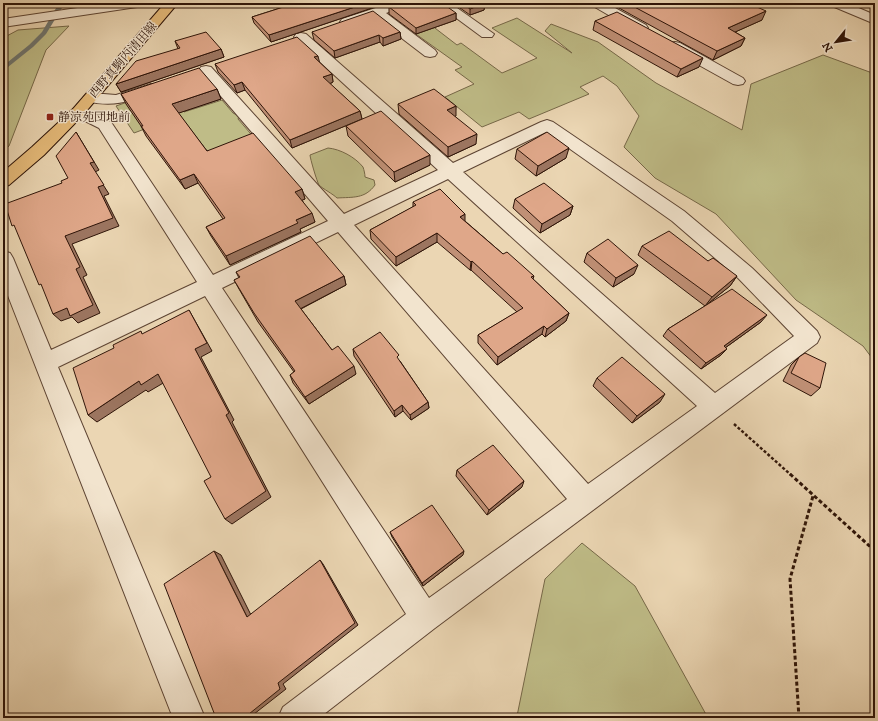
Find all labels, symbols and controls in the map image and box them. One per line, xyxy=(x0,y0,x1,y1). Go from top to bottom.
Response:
street label: 西野真駒内清田線 xyxy=(86,19,160,101)
north arrow xyxy=(816,22,856,62)
text: N xyxy=(820,39,837,54)
place label: 静涼苑団地前 xyxy=(58,110,130,125)
marker: 静涼苑団地前 xyxy=(45,112,55,122)

